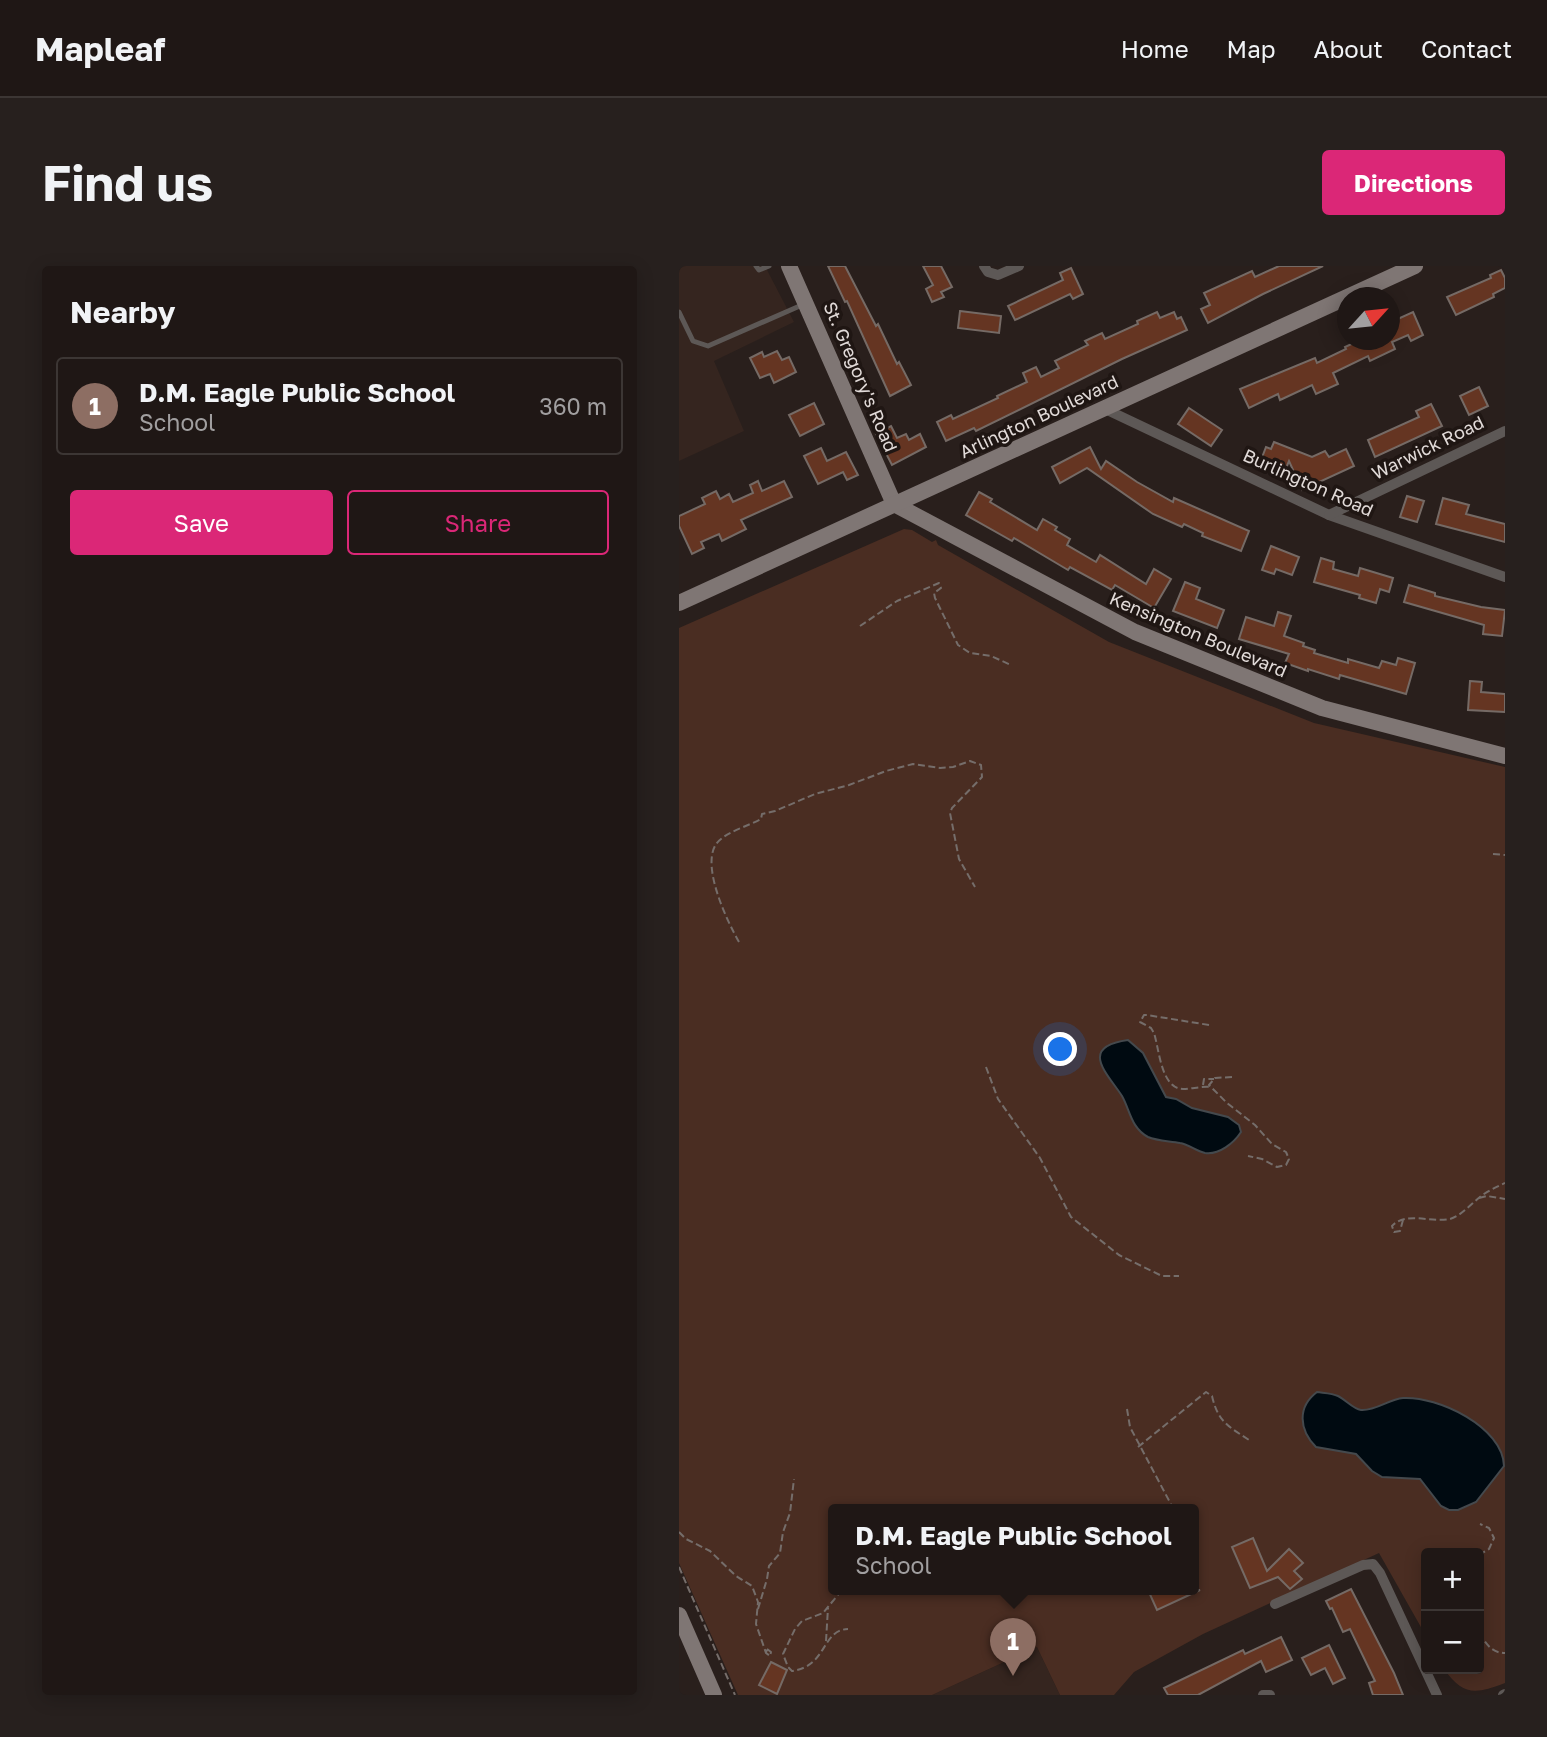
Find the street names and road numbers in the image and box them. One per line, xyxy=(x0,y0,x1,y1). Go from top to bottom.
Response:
street label: St. Gregory's Road xyxy=(819,298,903,455)
street label: Arlington Boulevard xyxy=(956,370,1121,462)
street label: Warwick Road xyxy=(1368,410,1487,484)
street label: Burlington Road xyxy=(1240,443,1377,521)
street label: Kensington Boulevard xyxy=(1106,587,1290,681)

